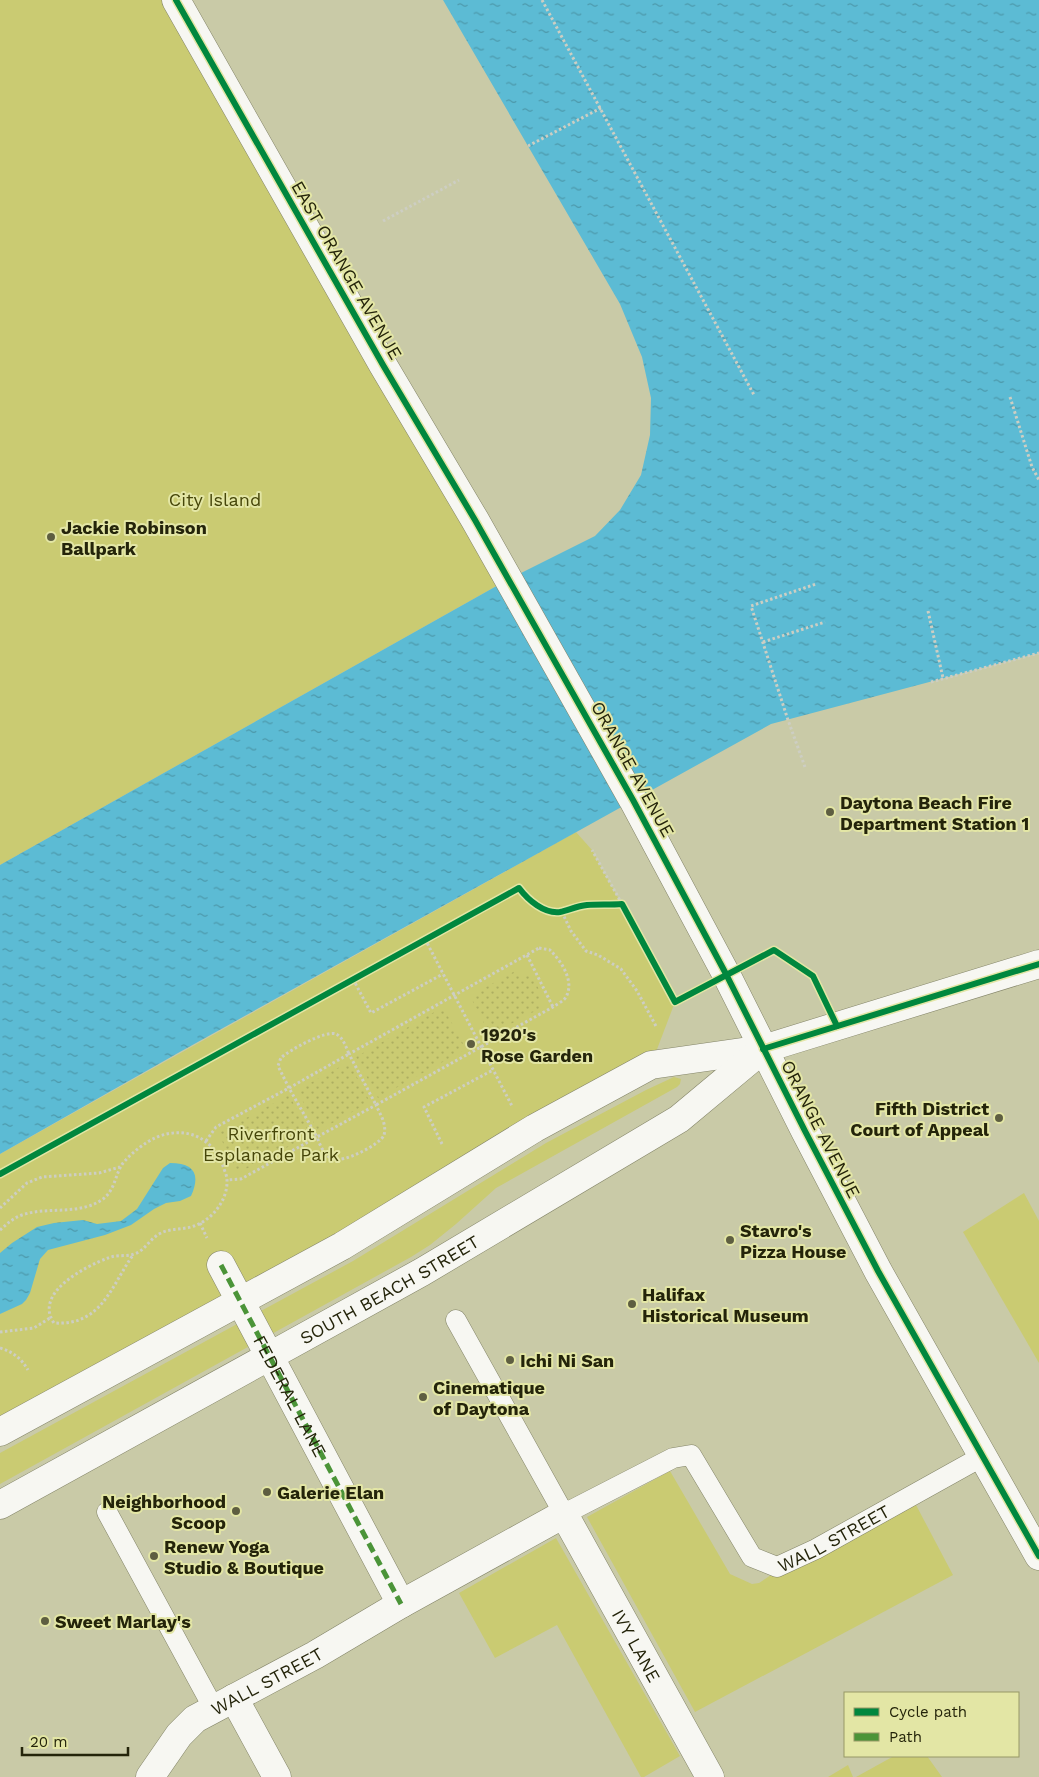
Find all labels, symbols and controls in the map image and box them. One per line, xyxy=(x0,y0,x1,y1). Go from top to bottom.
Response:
street label: EAST ORANGE AVENUE xyxy=(287,177,407,363)
park label: City Island xyxy=(169,489,261,510)
place label: Jackie Robinson Ballpark xyxy=(61,517,207,559)
marker: Jackie Robinson Ballpark xyxy=(45,531,57,543)
street label: ORANGE AVENUE xyxy=(587,697,679,841)
place label: Daytona Beach Fire Department Station 1 xyxy=(840,792,1029,834)
marker: Daytona Beach Fire Department Station 1 xyxy=(824,806,836,818)
place label: 1920's Rose Garden xyxy=(481,1024,593,1066)
marker: 1920's Rose Garden xyxy=(465,1038,477,1050)
street label: ORANGE AVENUE xyxy=(777,1057,865,1201)
place label: Fifth District Court of Appeal xyxy=(850,1098,989,1140)
marker: Fifth District Court of Appeal xyxy=(993,1112,1005,1124)
park label: Riverfront Esplanade Park xyxy=(203,1123,339,1165)
place label: Stavro's Pizza House xyxy=(740,1220,846,1262)
street label: SOUTH BEACH STREET xyxy=(296,1230,482,1348)
marker: Stavro's Pizza House xyxy=(724,1234,736,1246)
place label: Halifax Historical Museum xyxy=(642,1284,809,1326)
marker: Halifax Historical Museum xyxy=(626,1298,638,1310)
street label: FEDERAL LANE xyxy=(250,1331,331,1460)
place label: Ichi Ni San xyxy=(520,1350,614,1371)
marker: Ichi Ni San xyxy=(504,1354,516,1366)
place label: Cinematique of Daytona xyxy=(433,1377,545,1419)
marker: Cinematique of Daytona xyxy=(417,1391,429,1403)
place label: Galerie Elan xyxy=(277,1482,384,1503)
marker: Galerie Elan xyxy=(261,1486,273,1498)
place label: Neighborhood Scoop xyxy=(102,1491,226,1533)
street label: WALL STREET xyxy=(774,1500,893,1576)
marker: Neighborhood Scoop xyxy=(230,1505,242,1517)
place label: Renew Yoga Studio & Boutique xyxy=(164,1536,324,1578)
marker: Renew Yoga Studio & Boutique xyxy=(148,1550,160,1562)
street label: IVY LANE xyxy=(608,1605,665,1685)
place label: Sweet Marlay's xyxy=(55,1611,191,1632)
marker: Sweet Marlay's xyxy=(39,1615,51,1627)
street label: WALL STREET xyxy=(207,1642,326,1719)
legend xyxy=(844,1692,1019,1757)
text: Cycle path xyxy=(889,1703,967,1721)
scale bar xyxy=(22,1724,129,1756)
text: Path xyxy=(889,1728,922,1746)
text: 20 m xyxy=(30,1733,68,1751)

